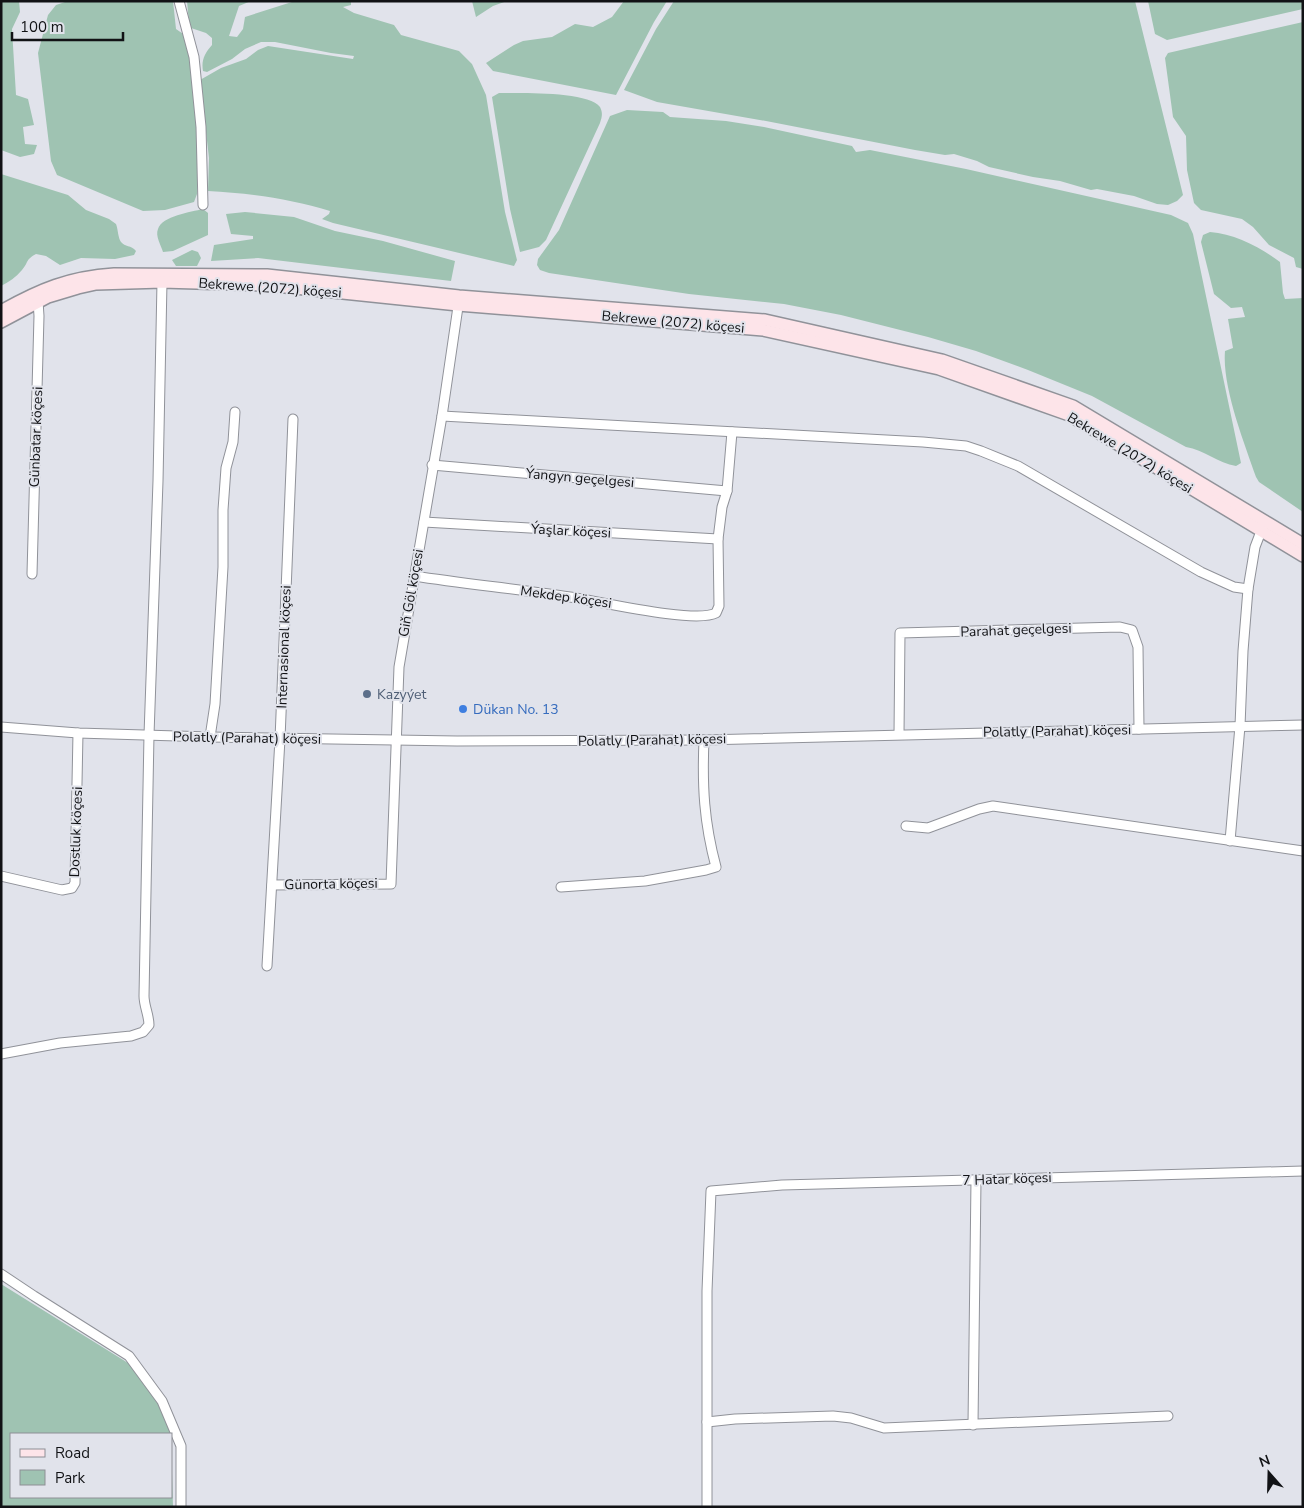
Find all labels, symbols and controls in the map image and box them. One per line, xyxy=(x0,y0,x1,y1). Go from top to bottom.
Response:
scale bar xyxy=(12,10,124,42)
text: 100 m xyxy=(20,17,64,37)
street label: Bekrewe (2072) köçesi xyxy=(198,274,342,302)
street label: Bekrewe (2072) köçesi xyxy=(601,306,745,338)
street label: Günbatar köçesi xyxy=(25,386,47,488)
street label: Bekrewe (2072) köçesi xyxy=(1064,408,1196,498)
street label: Ýangyn geçelgesi xyxy=(524,464,635,492)
street label: Ýaşlar köçesi xyxy=(530,519,611,543)
street label: Giň Göl köçesi xyxy=(394,548,428,638)
street label: Mekdep köçesi xyxy=(519,581,613,613)
street label: Internasional köçesi xyxy=(272,585,296,709)
street label: Parahat geçelgesi xyxy=(960,619,1072,641)
place label: Kazyýet xyxy=(377,685,427,704)
marker: Kazyýet xyxy=(361,688,373,700)
place label: Dükan No. 13 xyxy=(473,700,559,719)
marker: Dükan No. 13 xyxy=(457,703,469,715)
street label: Polatly (Parahat) köçesi xyxy=(983,720,1131,742)
street label: Polatly (Parahat) köçesi xyxy=(173,727,321,749)
street label: Polatly (Parahat) köçesi xyxy=(578,729,726,751)
street label: Dostluk köçesi xyxy=(65,786,87,878)
street label: Günorta köçesi xyxy=(284,874,378,894)
street label: 7 Hatar köçesi xyxy=(962,1168,1052,1190)
legend xyxy=(10,1433,172,1498)
text: Road xyxy=(55,1443,90,1463)
north arrow xyxy=(1244,1448,1294,1498)
text: N xyxy=(1257,1451,1273,1472)
text: Park xyxy=(55,1468,85,1488)

